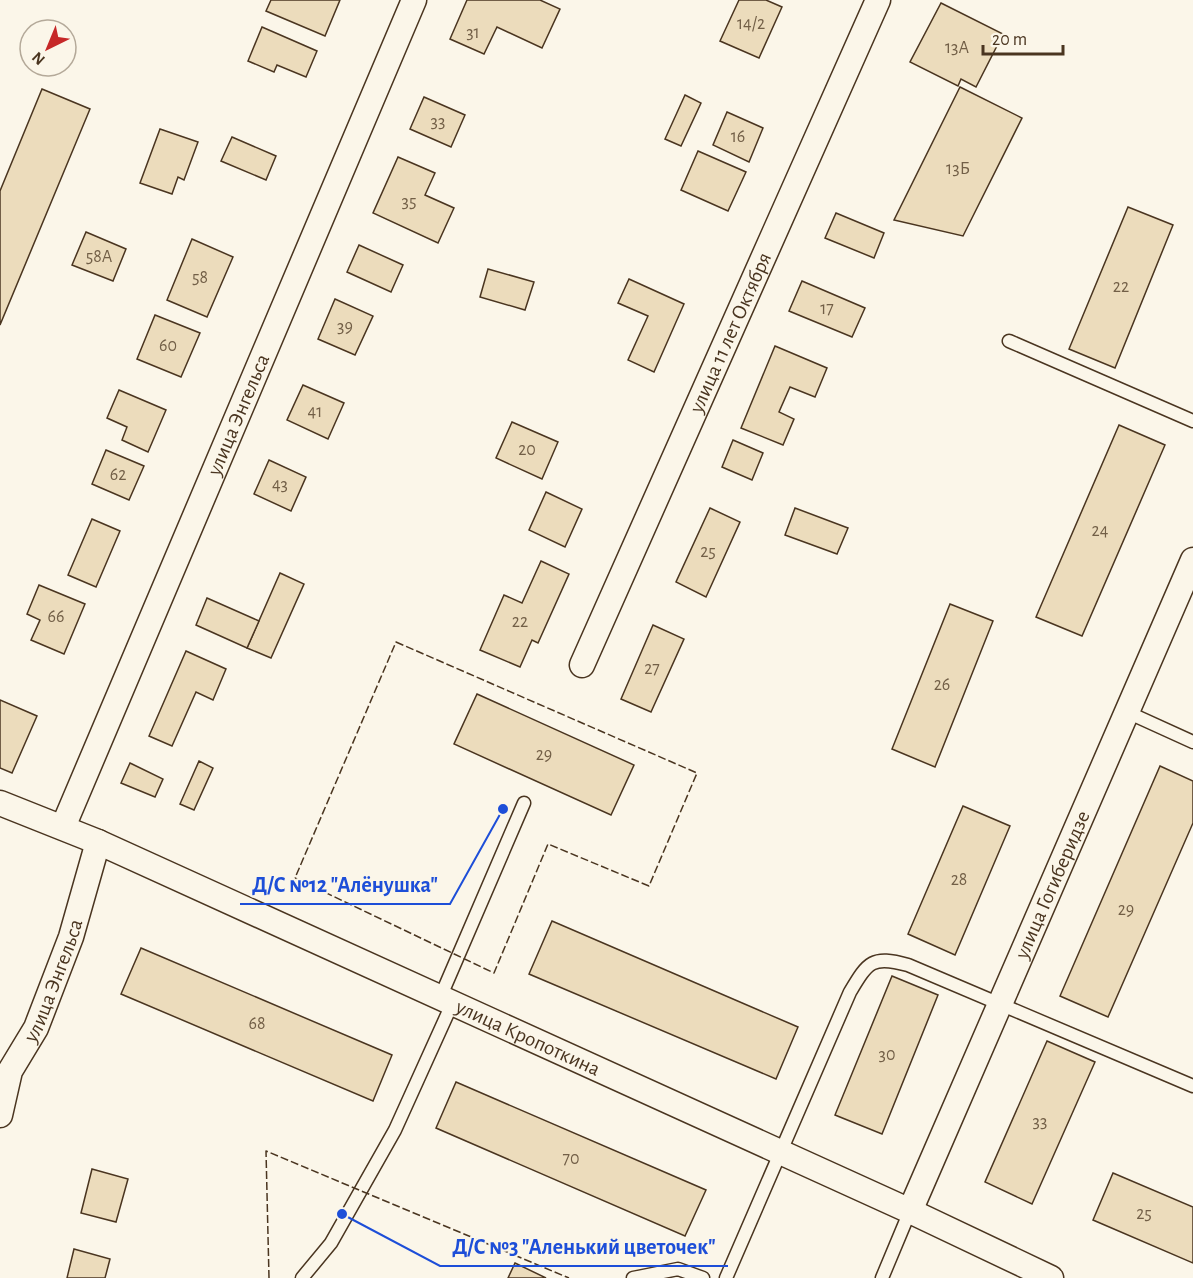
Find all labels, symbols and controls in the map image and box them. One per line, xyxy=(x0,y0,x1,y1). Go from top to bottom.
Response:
house number: 14/2 xyxy=(737,15,765,33)
north arrow xyxy=(18,18,78,78)
scale bar xyxy=(983,18,1062,56)
house number: 31 xyxy=(466,24,480,42)
text: 20 m xyxy=(992,31,1027,49)
house number: 13А xyxy=(945,39,970,57)
text: N xyxy=(29,49,48,68)
house number: 33 xyxy=(431,113,445,131)
house number: 16 xyxy=(731,128,745,146)
house number: 13Б xyxy=(946,160,970,178)
house number: 35 xyxy=(402,193,416,211)
house number: 58А xyxy=(86,248,113,266)
street label: улица 11 лет Октября xyxy=(685,249,775,417)
house number: 58 xyxy=(192,269,208,287)
house number: 22 xyxy=(1113,278,1129,296)
house number: 17 xyxy=(820,300,834,318)
house number: 39 xyxy=(337,318,353,336)
house number: 60 xyxy=(159,337,177,355)
street label: улица Энгельса xyxy=(203,350,273,479)
house number: 41 xyxy=(308,403,322,421)
house number: 20 xyxy=(518,441,536,459)
house number: 62 xyxy=(110,466,126,484)
house number: 43 xyxy=(272,476,288,494)
house number: 24 xyxy=(1092,522,1109,540)
house number: 25 xyxy=(700,543,716,561)
house number: 66 xyxy=(48,608,64,626)
house number: 22 xyxy=(512,613,528,631)
house number: 27 xyxy=(644,660,660,678)
house number: 26 xyxy=(934,676,950,694)
house number: 29 xyxy=(536,746,552,764)
street label: улица Гогиберидзе xyxy=(1010,807,1093,963)
callout: Д/С №12 "Алёнушка" xyxy=(240,864,450,904)
house number: 28 xyxy=(951,871,967,889)
text: Д/С №12 "Алёнушка" xyxy=(252,874,438,897)
house number: 29 xyxy=(1118,901,1134,919)
street label: улица Энгельса xyxy=(19,916,86,1046)
street label: улица Кропоткина xyxy=(452,995,604,1079)
house number: 68 xyxy=(249,1015,266,1033)
house number: 30 xyxy=(879,1046,895,1064)
house number: 33 xyxy=(1033,1113,1047,1131)
house number: 70 xyxy=(562,1150,580,1168)
house number: 25 xyxy=(1136,1205,1152,1223)
callout: Д/С №3 "Аленький цветочек" xyxy=(440,1226,728,1266)
text: Д/С №3 "Аленький цветочек" xyxy=(452,1236,716,1258)

